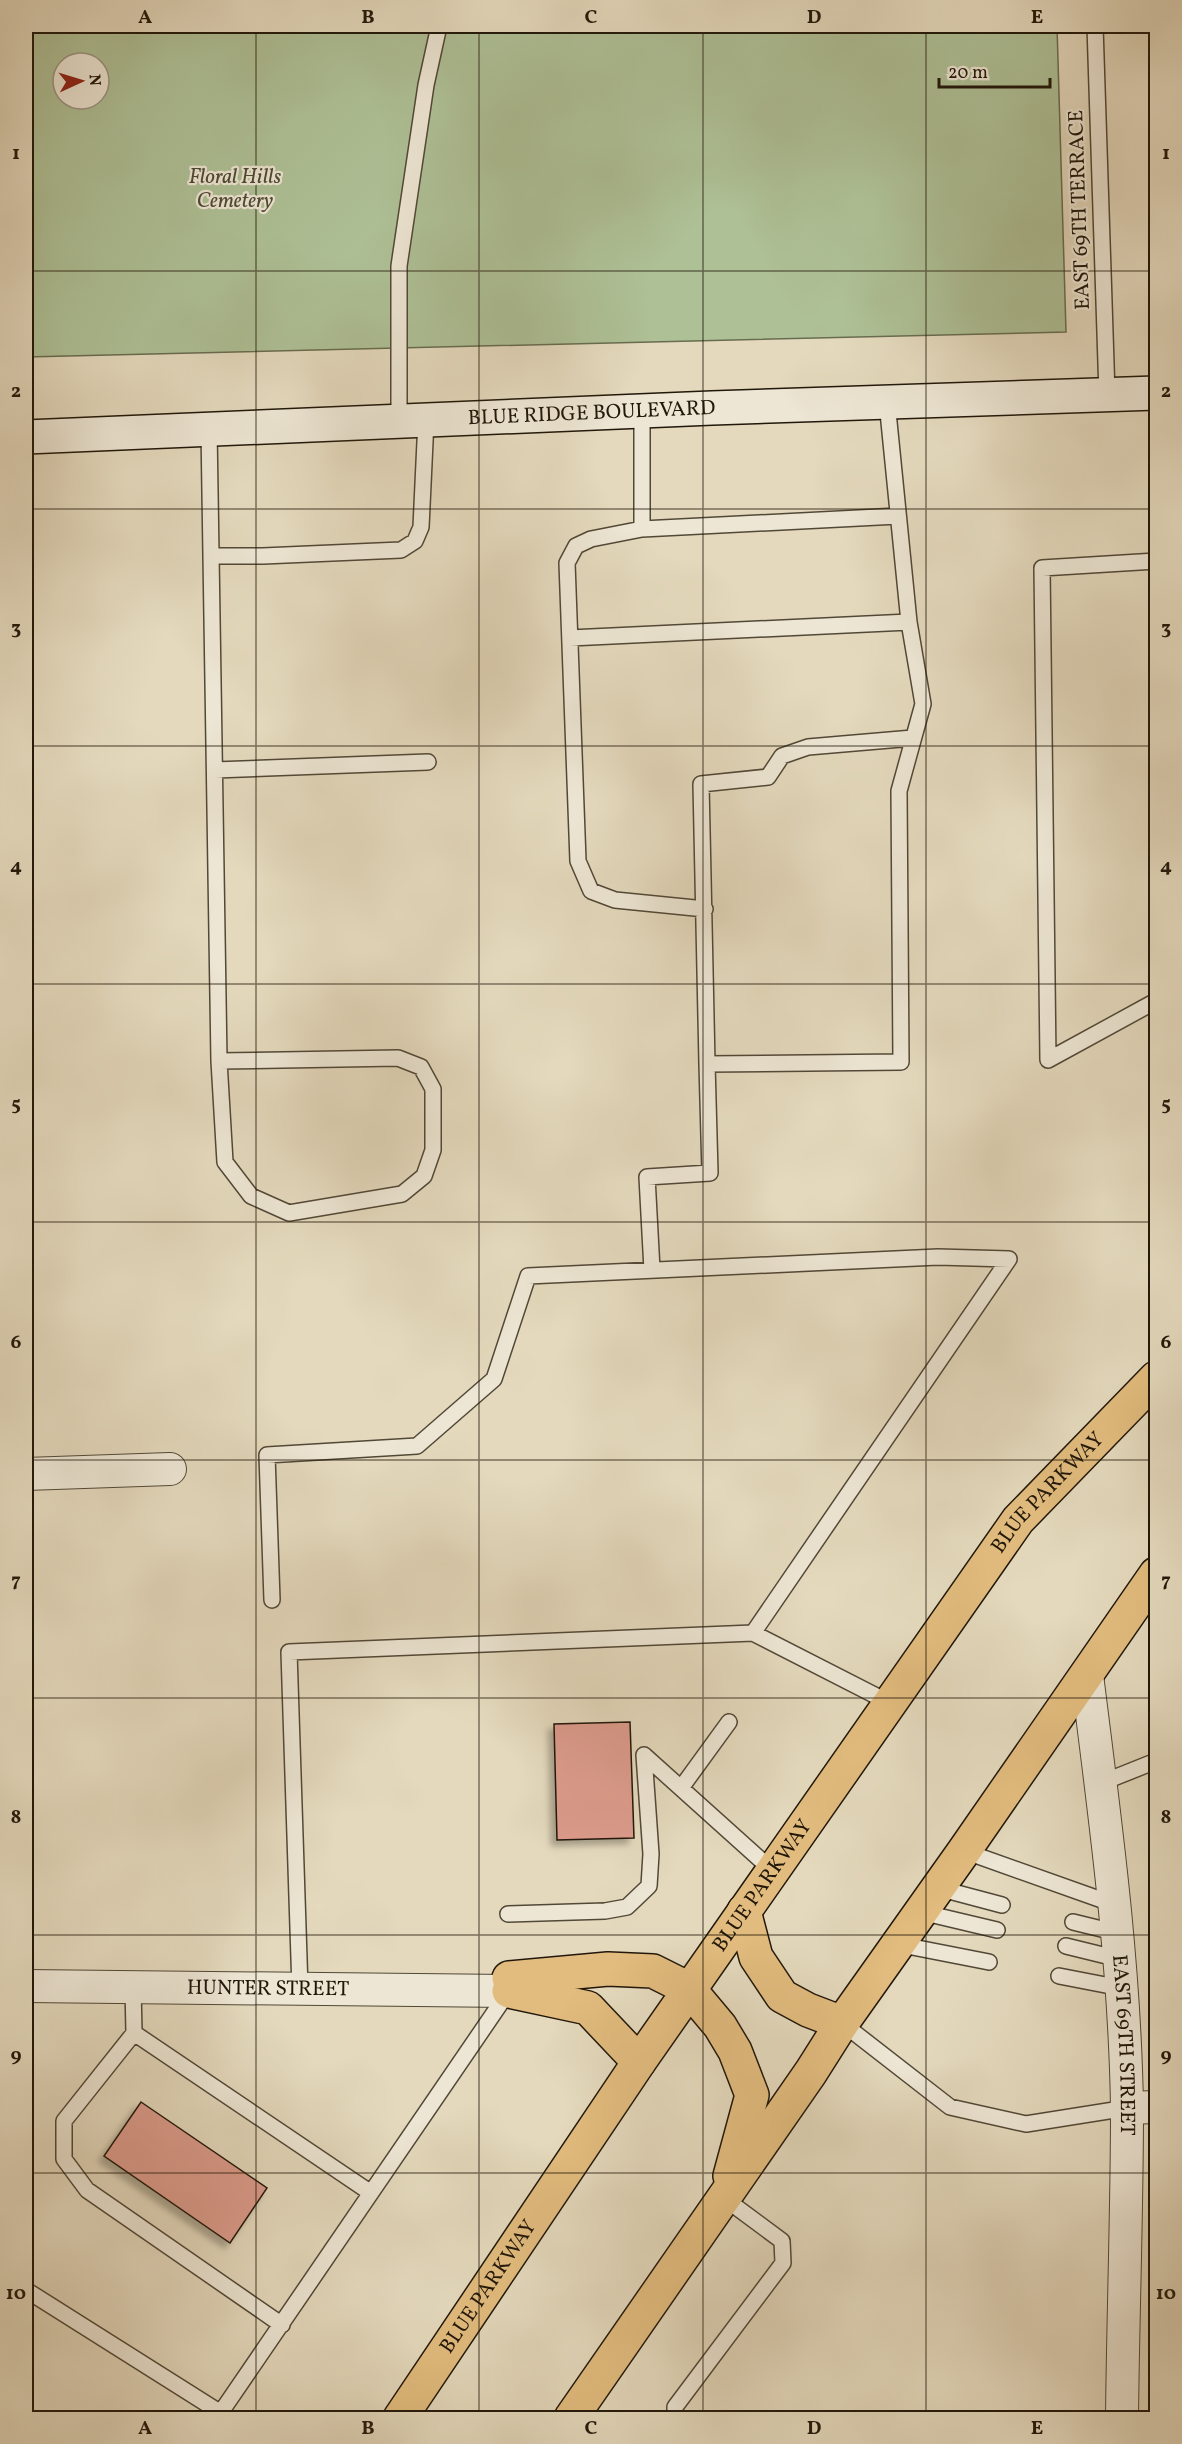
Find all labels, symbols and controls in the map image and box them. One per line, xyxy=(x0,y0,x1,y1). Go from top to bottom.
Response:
text: A xyxy=(138,4,152,32)
text: B xyxy=(361,4,375,32)
text: C xyxy=(585,4,598,32)
text: D xyxy=(807,4,821,32)
text: E xyxy=(1031,4,1043,32)
north arrow xyxy=(51,51,111,111)
scale bar xyxy=(939,51,1050,89)
text: 20 m xyxy=(948,61,988,86)
text: N xyxy=(83,74,105,87)
street label: EAST 69TH TERRACE xyxy=(1062,109,1098,311)
text: 1 xyxy=(12,140,20,168)
text: 1 xyxy=(1162,140,1170,168)
park label: Floral Hills Cemetery xyxy=(189,163,282,216)
text: 2 xyxy=(11,378,21,406)
text: 2 xyxy=(1161,378,1171,406)
street label: BLUE RIDGE BOULEVARD xyxy=(467,393,716,433)
text: 3 xyxy=(11,615,21,643)
text: 3 xyxy=(1161,615,1171,643)
text: 4 xyxy=(10,853,22,881)
text: 4 xyxy=(1160,853,1172,881)
text: 5 xyxy=(11,1091,21,1119)
text: 5 xyxy=(1161,1091,1171,1119)
text: 6 xyxy=(11,1329,22,1357)
text: 6 xyxy=(1161,1329,1172,1357)
street label: BLUE PARKWAY xyxy=(984,1425,1110,1559)
text: 7 xyxy=(11,1567,21,1595)
text: 7 xyxy=(1161,1567,1171,1595)
text: 8 xyxy=(11,1804,21,1832)
text: 8 xyxy=(1161,1804,1171,1832)
street label: BLUE PARKWAY xyxy=(706,1813,819,1958)
street label: EAST 69TH STREET xyxy=(1105,1953,1142,2136)
street label: HUNTER STREET xyxy=(187,1973,349,2004)
text: 9 xyxy=(10,2042,22,2070)
text: 9 xyxy=(1160,2042,1172,2070)
street label: BLUE PARKWAY xyxy=(433,2214,544,2360)
text: 10 xyxy=(6,2280,26,2308)
text: 10 xyxy=(1156,2280,1176,2308)
text: A xyxy=(138,2415,152,2443)
text: B xyxy=(361,2415,375,2443)
text: C xyxy=(585,2415,598,2443)
text: D xyxy=(807,2415,821,2443)
text: E xyxy=(1031,2415,1043,2443)

